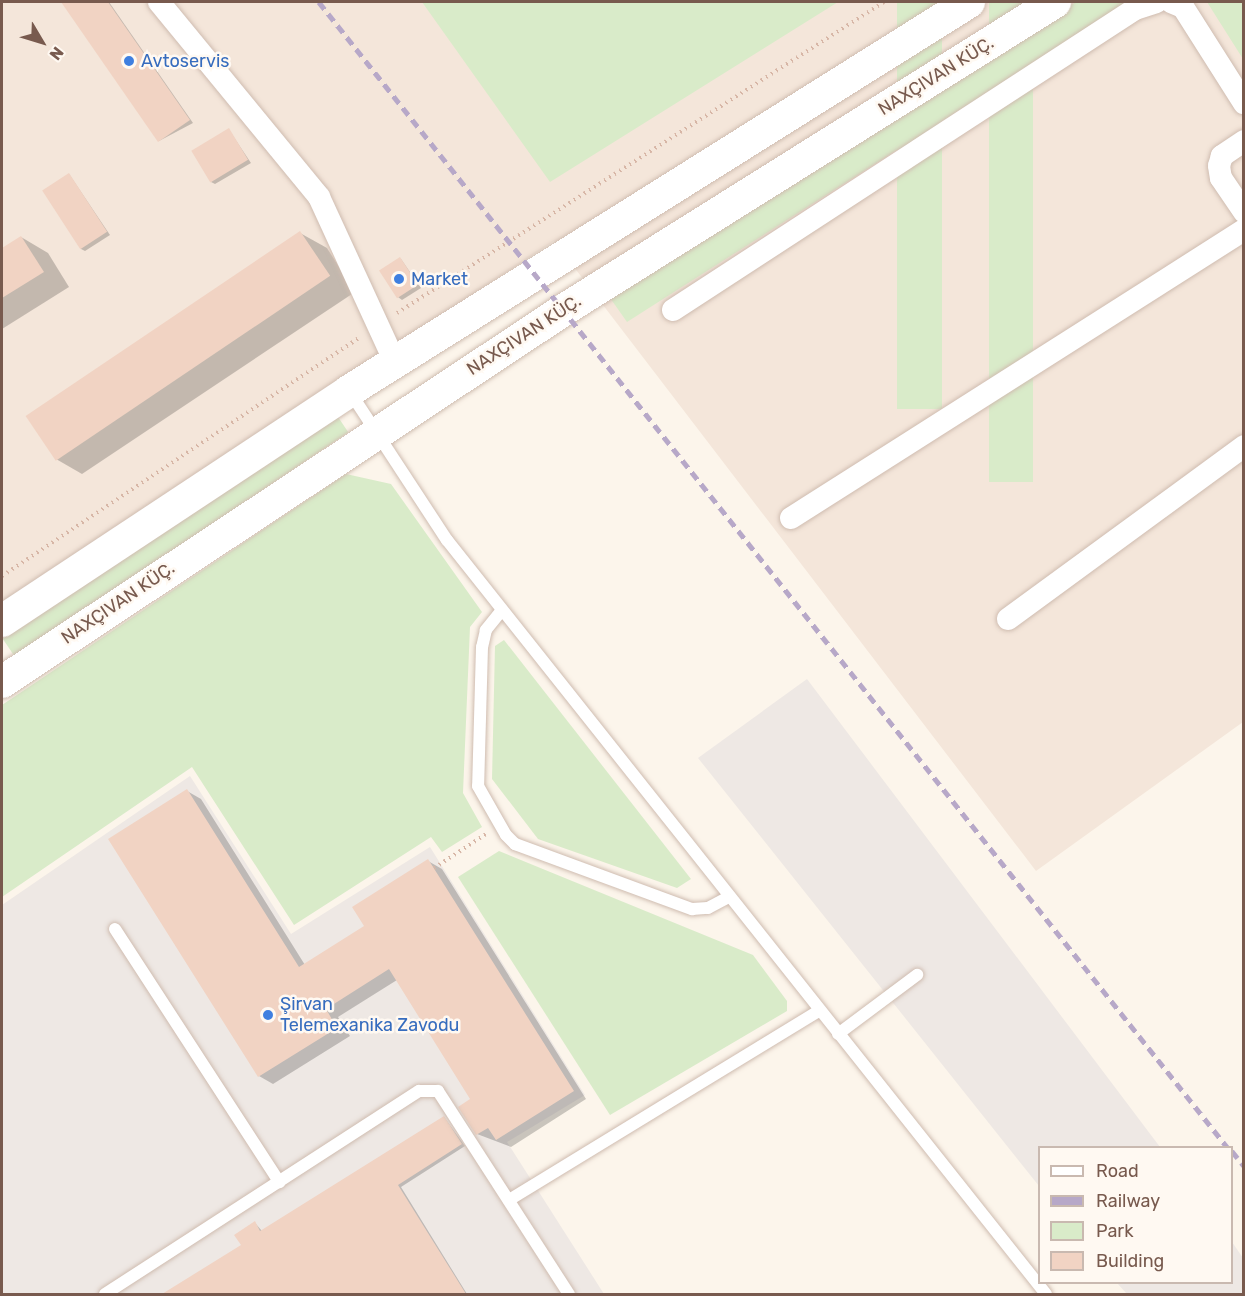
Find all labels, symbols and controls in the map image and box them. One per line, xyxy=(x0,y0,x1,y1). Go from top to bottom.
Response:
north arrow xyxy=(12,12,72,72)
street label: NAXÇIVAN KÜÇ. xyxy=(874,32,998,120)
text: N xyxy=(46,43,68,64)
place label: Avtoservis xyxy=(141,50,229,72)
marker: Avtoservis xyxy=(122,54,136,68)
place label: Market xyxy=(411,268,468,290)
marker: Market xyxy=(392,272,406,286)
street label: NAXÇIVAN KÜÇ. xyxy=(463,290,585,380)
street label: NAXÇIVAN KÜÇ. xyxy=(57,557,179,649)
place label: Şirvan Telemexanika Zavodu xyxy=(280,994,459,1036)
marker: Şirvan Telemexanika Zavodu xyxy=(261,1008,275,1022)
legend xyxy=(1038,1146,1233,1284)
text: Road xyxy=(1096,1160,1139,1182)
text: Railway xyxy=(1096,1190,1160,1212)
text: Park xyxy=(1096,1220,1133,1242)
text: Building xyxy=(1096,1250,1164,1272)

